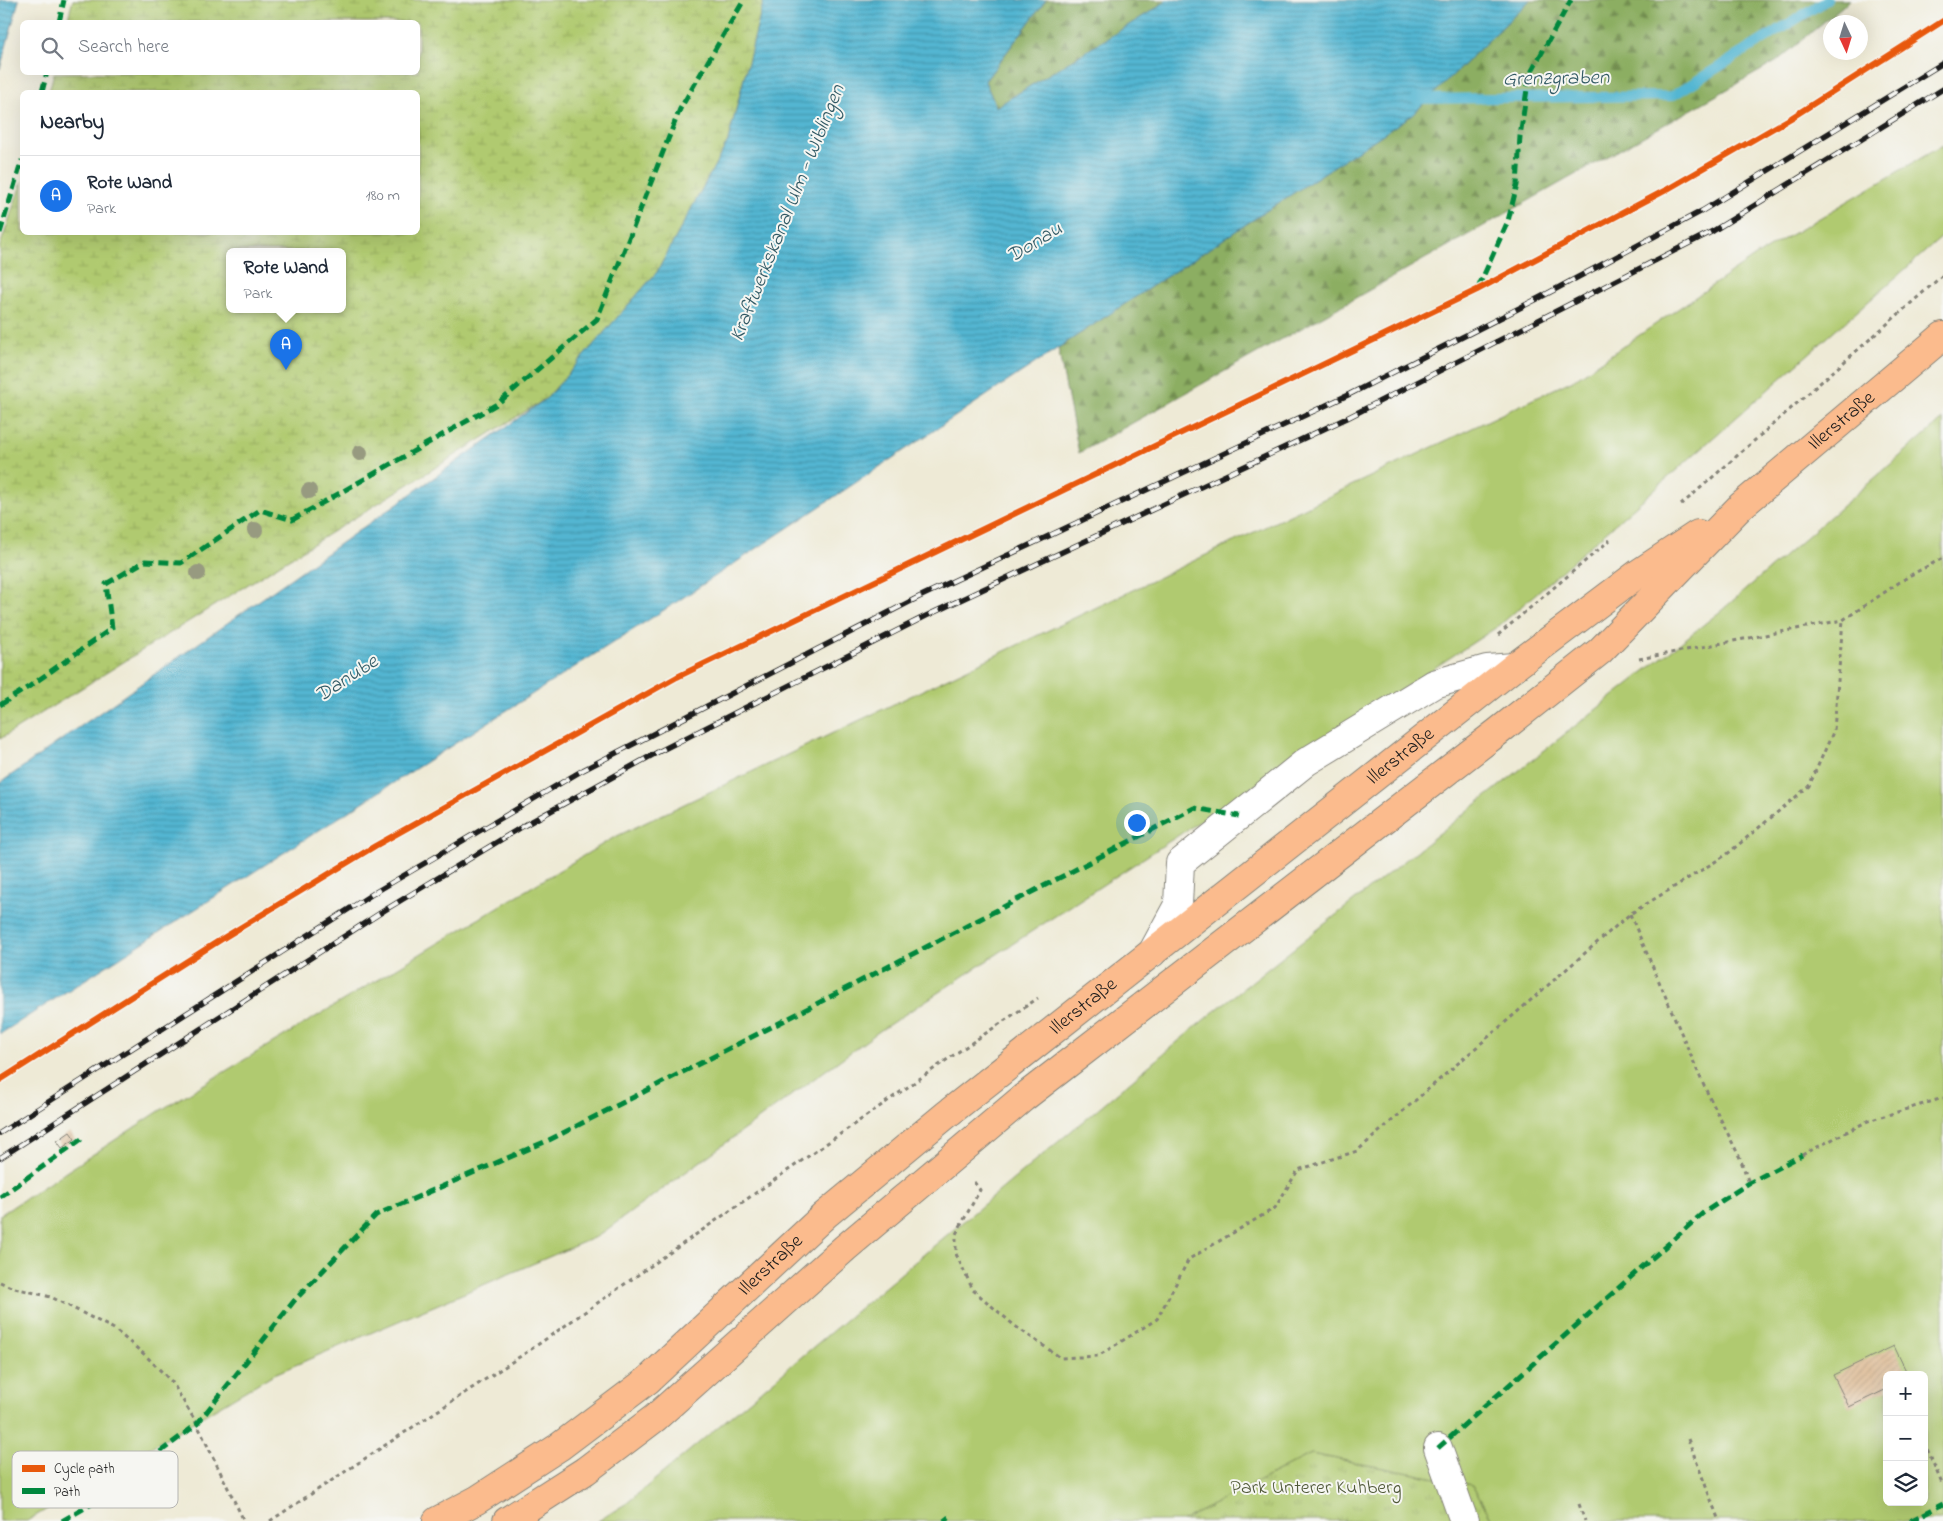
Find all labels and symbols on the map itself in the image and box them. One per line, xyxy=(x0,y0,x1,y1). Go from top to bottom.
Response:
north arrow xyxy=(1823,15,1868,60)
water label: Grenzgraben xyxy=(1503,63,1610,96)
water label: Kraftwerkskanal Ulm - Wiblingen xyxy=(723,80,854,346)
water label: Donau xyxy=(1002,215,1068,271)
pin: A xyxy=(270,329,302,370)
street label: Illerstraße xyxy=(1802,384,1882,458)
water label: Danube xyxy=(310,647,386,711)
street label: Illerstraße xyxy=(1360,720,1441,793)
your location xyxy=(1124,810,1150,836)
street label: Illerstraße xyxy=(1043,971,1124,1043)
street label: Illerstraße xyxy=(732,1228,810,1303)
legend xyxy=(12,1451,178,1508)
text: Cycle path xyxy=(54,1459,115,1481)
park label: Park Unterer Kuhberg xyxy=(1231,1474,1401,1504)
text: Path xyxy=(54,1482,80,1503)

